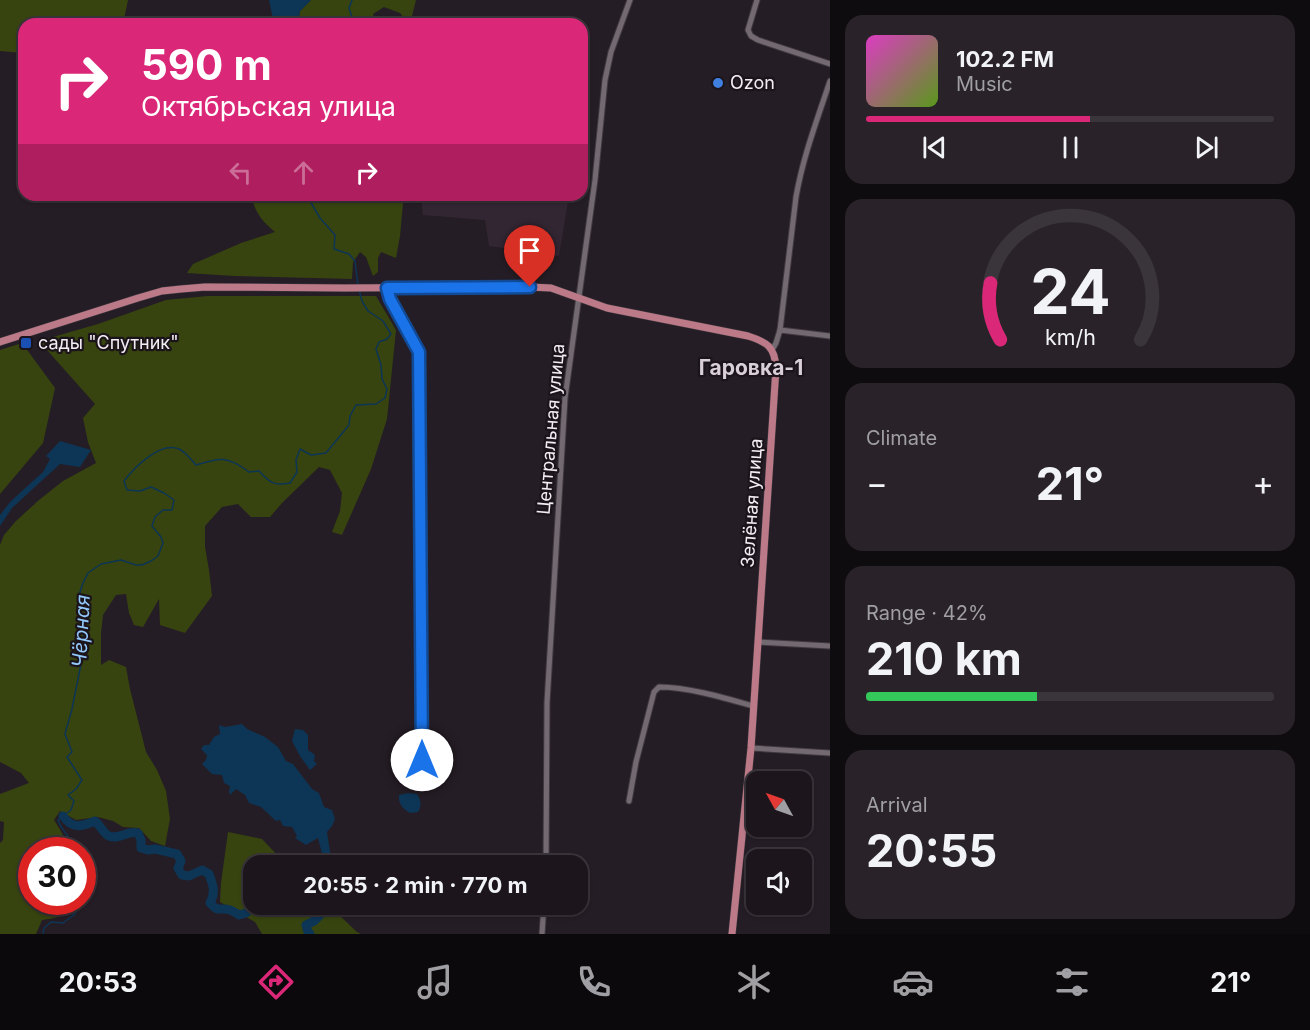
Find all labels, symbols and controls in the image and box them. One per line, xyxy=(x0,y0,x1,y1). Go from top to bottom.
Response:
text: 590 m xyxy=(141,39,272,90)
icon: right xyxy=(42,42,120,120)
text: 102.2 FM xyxy=(956,46,1054,72)
place label: Ozon xyxy=(730,72,775,93)
text: Music xyxy=(956,72,1013,96)
marker: Ozon xyxy=(711,76,725,90)
text: Октябрьская улица xyxy=(141,90,396,123)
icon: previous xyxy=(918,131,951,164)
icon: pause xyxy=(1054,131,1087,164)
icon: next xyxy=(1190,131,1223,164)
icon: left xyxy=(224,156,257,189)
icon: ahead xyxy=(287,156,320,189)
icon: right xyxy=(350,156,383,189)
pin xyxy=(504,225,555,287)
icon: arrive xyxy=(513,234,546,267)
text: 24 xyxy=(1030,254,1110,329)
text: km/h xyxy=(1045,325,1095,351)
place label: сады "Спутник" xyxy=(38,332,179,353)
marker: сады "Спутник" xyxy=(19,336,33,350)
street label: Центральная улица xyxy=(533,343,568,515)
district label: Гаровка-1 xyxy=(699,355,803,380)
text: Climate xyxy=(866,426,937,450)
street label: Зелёная улица xyxy=(737,438,766,568)
text: 21° xyxy=(1036,456,1104,511)
text: − xyxy=(866,463,888,503)
text: + xyxy=(1252,463,1274,503)
water label: Чёрная xyxy=(67,594,95,668)
text: Range · 42% xyxy=(866,601,988,625)
text: 210 km xyxy=(866,631,1022,686)
position arrow xyxy=(390,728,454,792)
north arrow xyxy=(746,771,812,837)
map controls xyxy=(746,771,812,915)
text: Arrival xyxy=(866,793,928,817)
text: 20:55 xyxy=(866,823,997,878)
speed limit sign: 30 xyxy=(18,837,96,915)
button: sound xyxy=(746,849,812,915)
text: 20:55 · 2 min · 770 m xyxy=(303,872,528,898)
icon: directions xyxy=(255,961,297,1003)
icon: music xyxy=(414,961,456,1003)
icon: phone xyxy=(573,961,615,1003)
icon: climate xyxy=(733,961,775,1003)
icon: car xyxy=(892,961,934,1003)
icon: filters xyxy=(1051,961,1093,1003)
text: 20:53 xyxy=(59,966,138,999)
text: 21° xyxy=(1210,966,1251,999)

